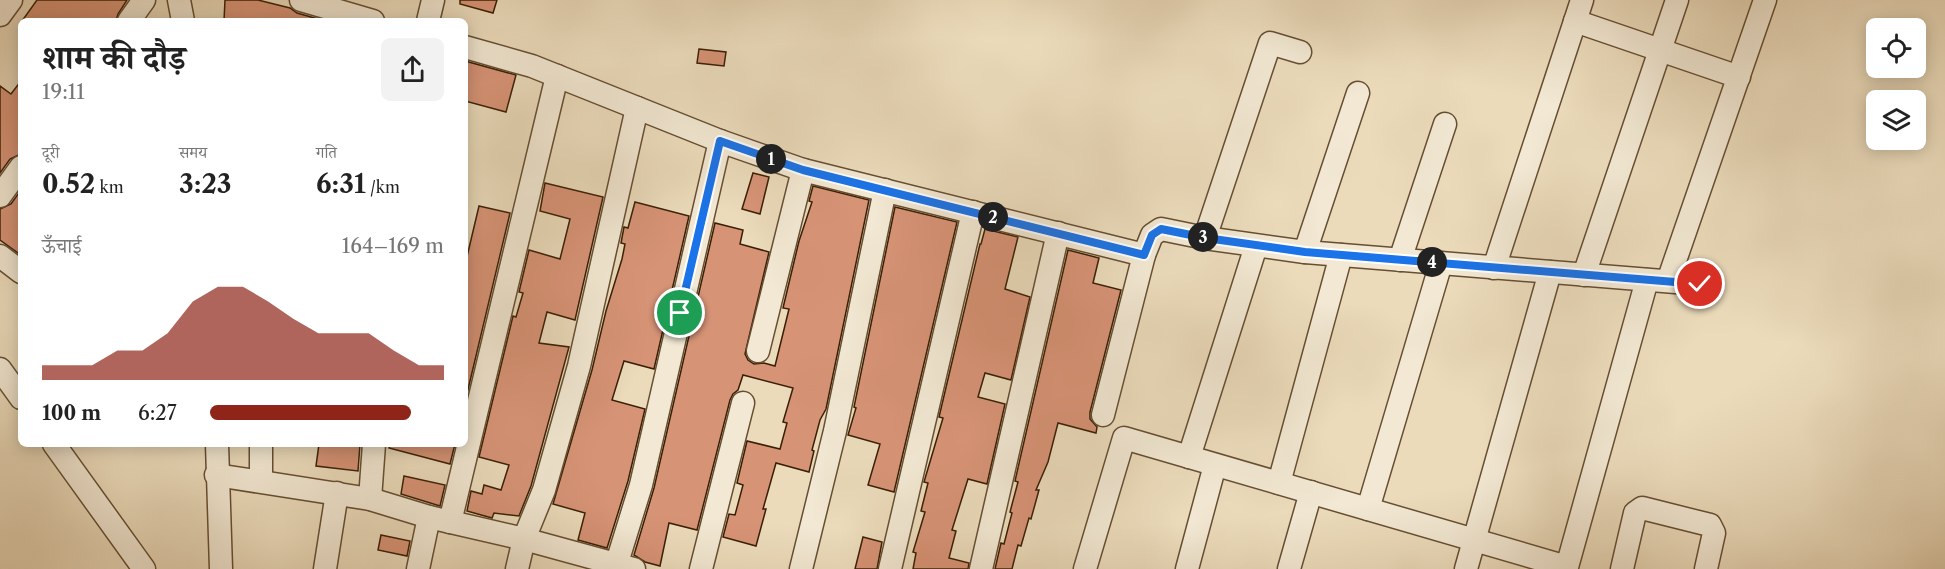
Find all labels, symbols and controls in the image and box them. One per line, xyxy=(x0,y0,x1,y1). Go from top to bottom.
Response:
map controls xyxy=(1866,18,1926,150)
button: locate xyxy=(1866,18,1926,78)
text: शाम की दौड़ xyxy=(42,37,186,78)
button: share xyxy=(381,38,444,101)
text: 19:11 xyxy=(42,80,85,104)
button: layers xyxy=(1866,90,1926,150)
text: दूरी xyxy=(42,142,59,162)
text: समय xyxy=(179,142,207,162)
text: गति xyxy=(316,142,337,162)
pin: 1 xyxy=(756,144,786,174)
text: 1 xyxy=(767,149,775,169)
text: 0.52 xyxy=(42,168,95,200)
text: 3:23 xyxy=(179,168,231,200)
text: 6:31 xyxy=(316,168,366,200)
text: km xyxy=(95,177,124,197)
text: /km xyxy=(366,177,400,197)
pin: 2 xyxy=(978,202,1008,232)
text: 2 xyxy=(988,207,998,227)
pin: 3 xyxy=(1188,222,1218,252)
text: 3 xyxy=(1198,227,1208,247)
text: ऊँचाई xyxy=(42,234,81,258)
text: 164–169 m xyxy=(342,234,444,258)
pin: 4 xyxy=(1417,247,1447,277)
text: 4 xyxy=(1427,252,1437,272)
pin xyxy=(1674,258,1725,309)
icon: check xyxy=(1683,267,1716,300)
pin xyxy=(654,287,705,338)
icon: arrive xyxy=(663,296,696,329)
text: 100 m xyxy=(42,401,101,425)
text: 6:27 xyxy=(138,401,177,425)

